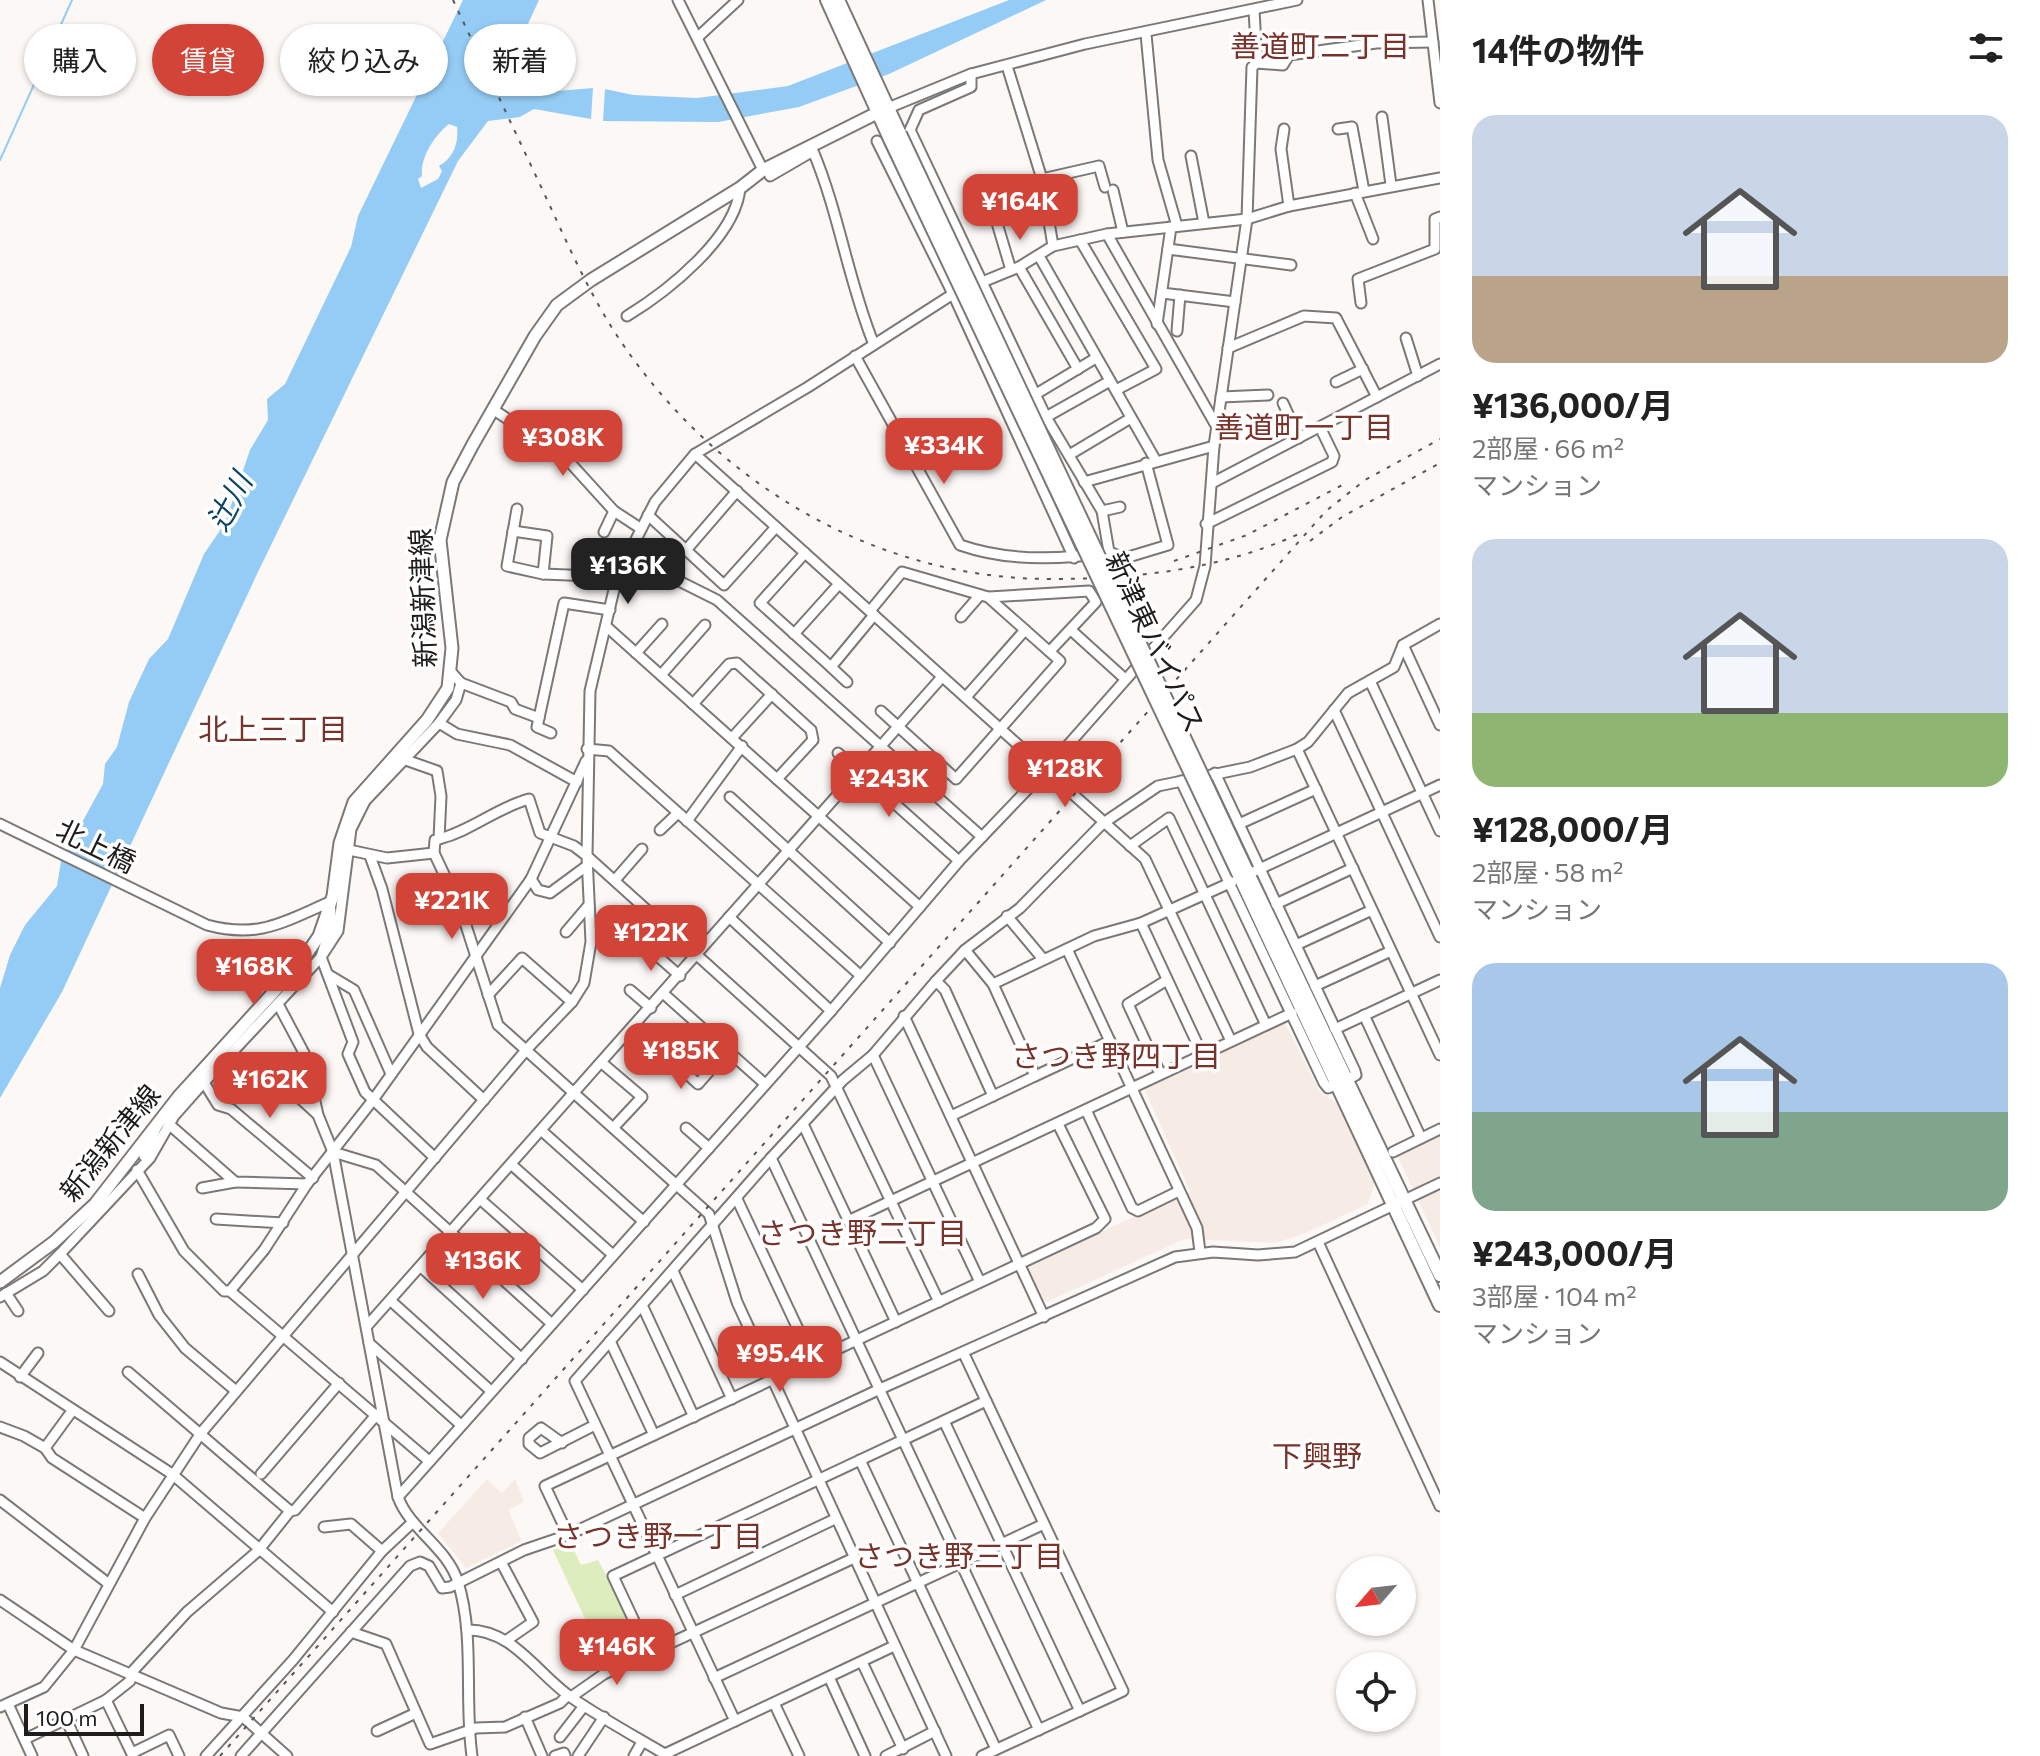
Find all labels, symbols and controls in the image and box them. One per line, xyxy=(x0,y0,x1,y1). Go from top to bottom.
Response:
chip: 購入 xyxy=(24,24,136,96)
chip: 賃貸 xyxy=(152,24,264,96)
chip: 絞り込み xyxy=(280,24,448,96)
chip: 新着 xyxy=(464,24,576,96)
district label: 善道町二丁目 xyxy=(1230,26,1410,63)
icon: filters xyxy=(1964,26,2008,70)
text: 14件の物件 xyxy=(1472,28,1644,70)
icon: home xyxy=(1668,167,1812,311)
pin: ¥164K xyxy=(964,174,1076,242)
text: ¥164K xyxy=(981,184,1059,215)
text: ¥136,000/月 xyxy=(1472,383,1674,425)
district label: 善道町一丁目 xyxy=(1214,407,1394,444)
pin: ¥308K xyxy=(507,410,619,478)
pin: ¥334K xyxy=(888,418,1000,486)
text: ¥308K xyxy=(521,420,605,451)
text: ¥334K xyxy=(904,428,984,459)
text: 2部屋 · 66 m² xyxy=(1472,432,1624,463)
water label: 辻川 xyxy=(197,463,260,536)
text: マンション xyxy=(1472,469,1602,500)
street label: 新潟新津線 xyxy=(403,527,441,669)
pin: ¥136K xyxy=(572,538,684,606)
street label: 新津東バイパス xyxy=(1099,546,1213,737)
text: ¥136K xyxy=(589,548,667,579)
icon: home xyxy=(1668,591,1812,735)
district label: 北上三丁目 xyxy=(198,709,348,746)
pin: ¥128K xyxy=(1009,741,1121,809)
pin: ¥243K xyxy=(833,751,945,819)
text: ¥128K xyxy=(1026,751,1104,782)
text: ¥243K xyxy=(849,761,929,792)
text: ¥128,000/月 xyxy=(1472,807,1673,849)
street label: 北上橋 xyxy=(51,811,142,879)
text: 2部屋 · 58 m² xyxy=(1472,856,1623,887)
pin: ¥221K xyxy=(396,873,508,941)
text: ¥221K xyxy=(414,883,490,914)
text: マンション xyxy=(1472,893,1602,924)
pin: ¥122K xyxy=(595,905,707,973)
text: ¥122K xyxy=(613,915,689,946)
pin: ¥168K xyxy=(198,939,310,1007)
text: ¥168K xyxy=(215,949,293,980)
icon: home xyxy=(1668,1015,1812,1159)
pin: ¥185K xyxy=(625,1023,737,1091)
text: ¥185K xyxy=(642,1033,720,1064)
district label: さつき野四丁目 xyxy=(1011,1036,1221,1073)
pin: ¥162K xyxy=(214,1052,326,1120)
text: ¥162K xyxy=(231,1062,309,1093)
street label: 新潟新津線 xyxy=(52,1077,166,1207)
district label: さつき野二丁目 xyxy=(757,1213,967,1250)
text: ¥243,000/月 xyxy=(1472,1231,1678,1273)
pin: ¥136K xyxy=(427,1233,539,1301)
text: ¥136K xyxy=(444,1243,522,1274)
text: 3部屋 · 104 m² xyxy=(1472,1280,1637,1311)
text: マンション xyxy=(1472,1317,1602,1348)
pin: ¥95.4K xyxy=(715,1326,845,1394)
text: ¥95.4K xyxy=(736,1336,824,1367)
district label: 下興野 xyxy=(1272,1436,1362,1473)
district label: さつき野一丁目 xyxy=(553,1516,763,1553)
district label: さつき野三丁目 xyxy=(854,1536,1064,1573)
north arrow xyxy=(1336,1556,1416,1636)
map controls xyxy=(1336,1556,1416,1732)
pin: ¥146K xyxy=(561,1619,673,1687)
text: ¥146K xyxy=(578,1629,656,1660)
button: locate xyxy=(1336,1652,1416,1732)
scale bar xyxy=(24,1700,144,1736)
text: 100 m xyxy=(36,1704,98,1731)

